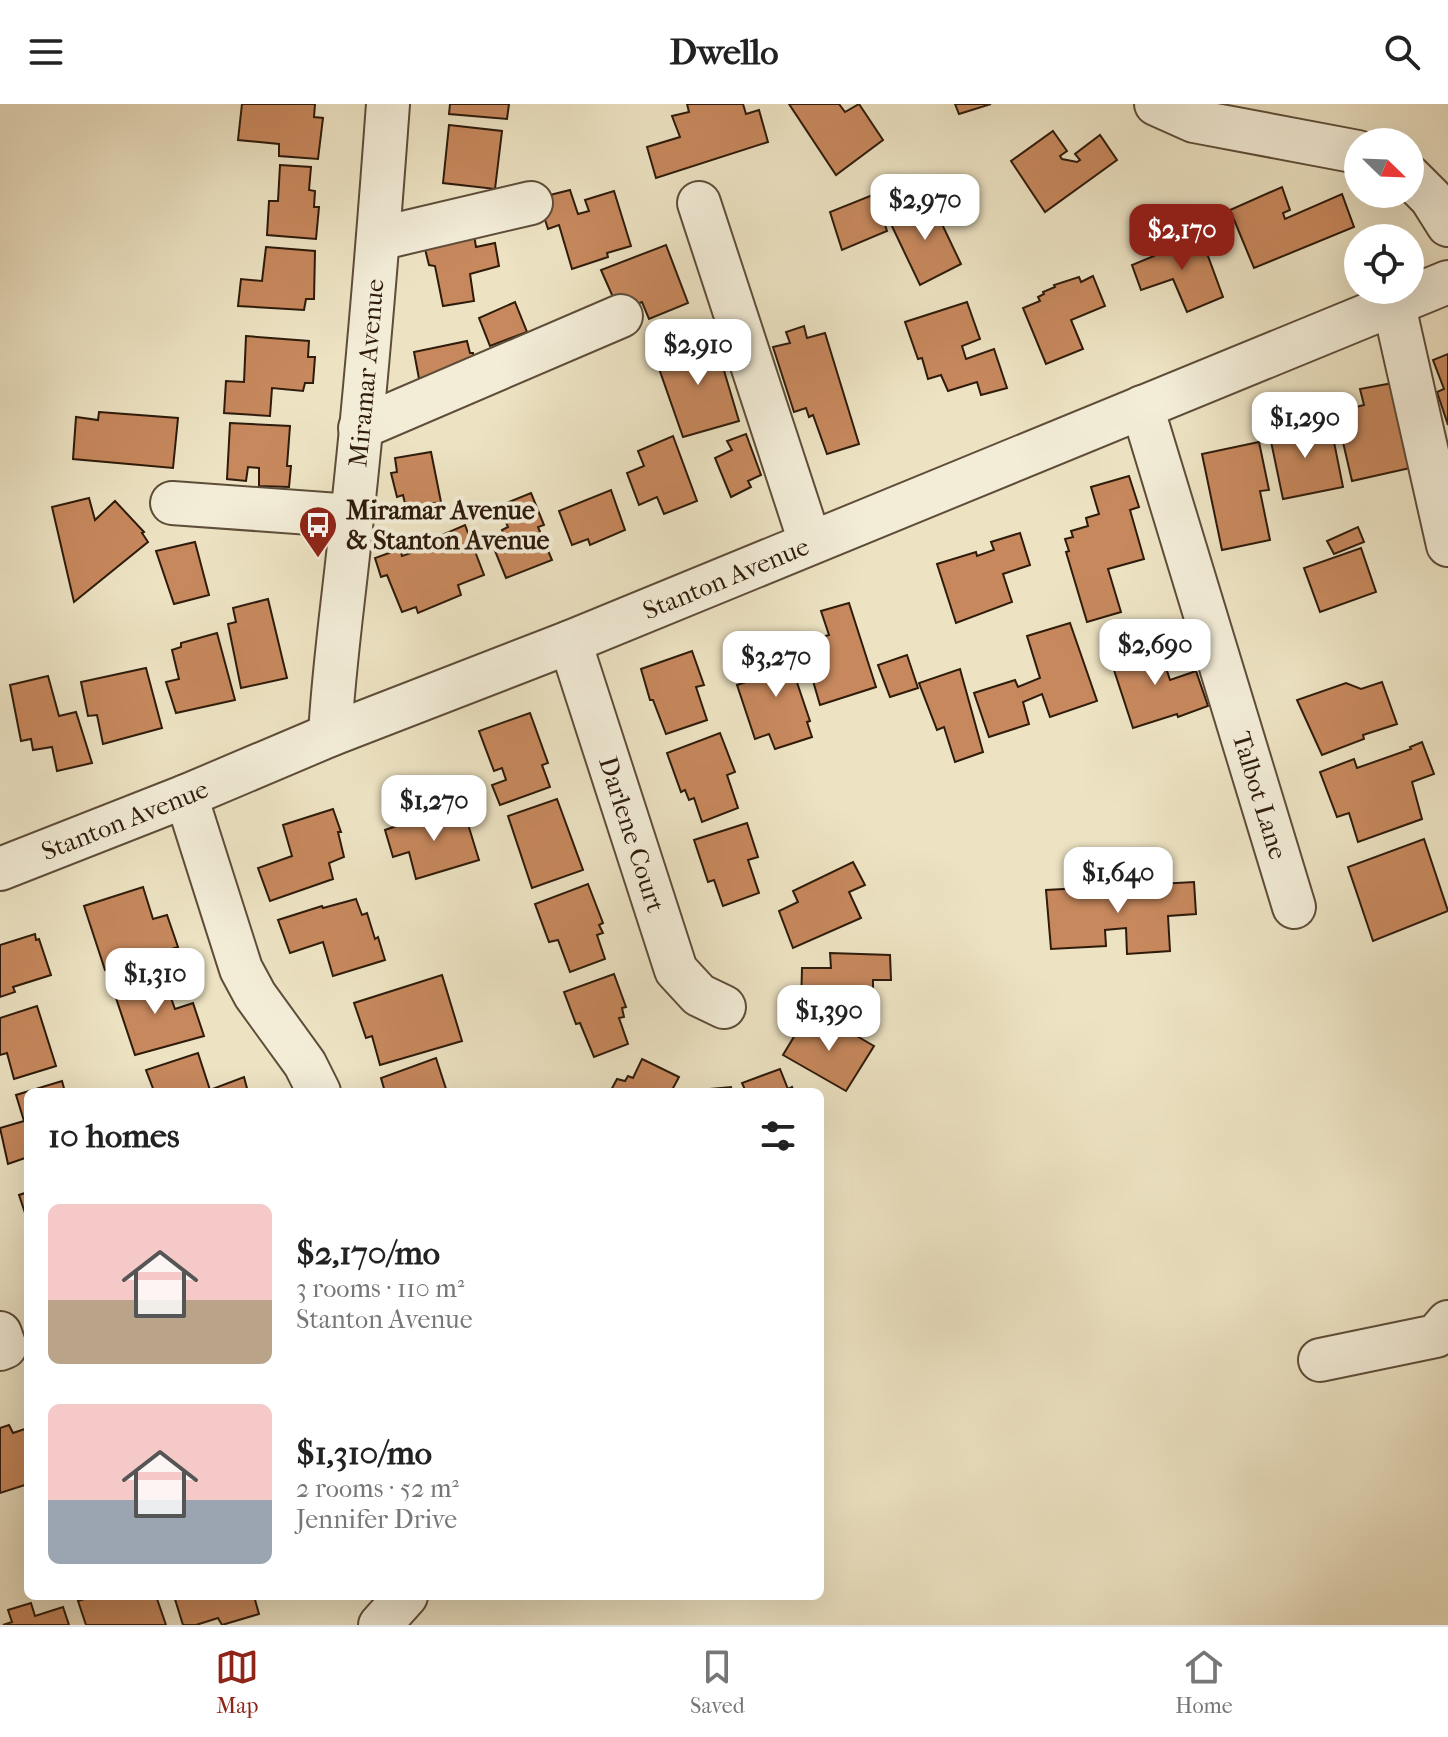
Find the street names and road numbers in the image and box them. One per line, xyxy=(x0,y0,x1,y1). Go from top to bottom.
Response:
street label: Miramar Avenue xyxy=(342,277,391,468)
street label: Stanton Avenue xyxy=(638,531,814,626)
street label: Talbot Lane xyxy=(1226,728,1294,863)
street label: Darlene Court xyxy=(592,753,671,917)
street label: Stanton Avenue xyxy=(37,773,213,867)

